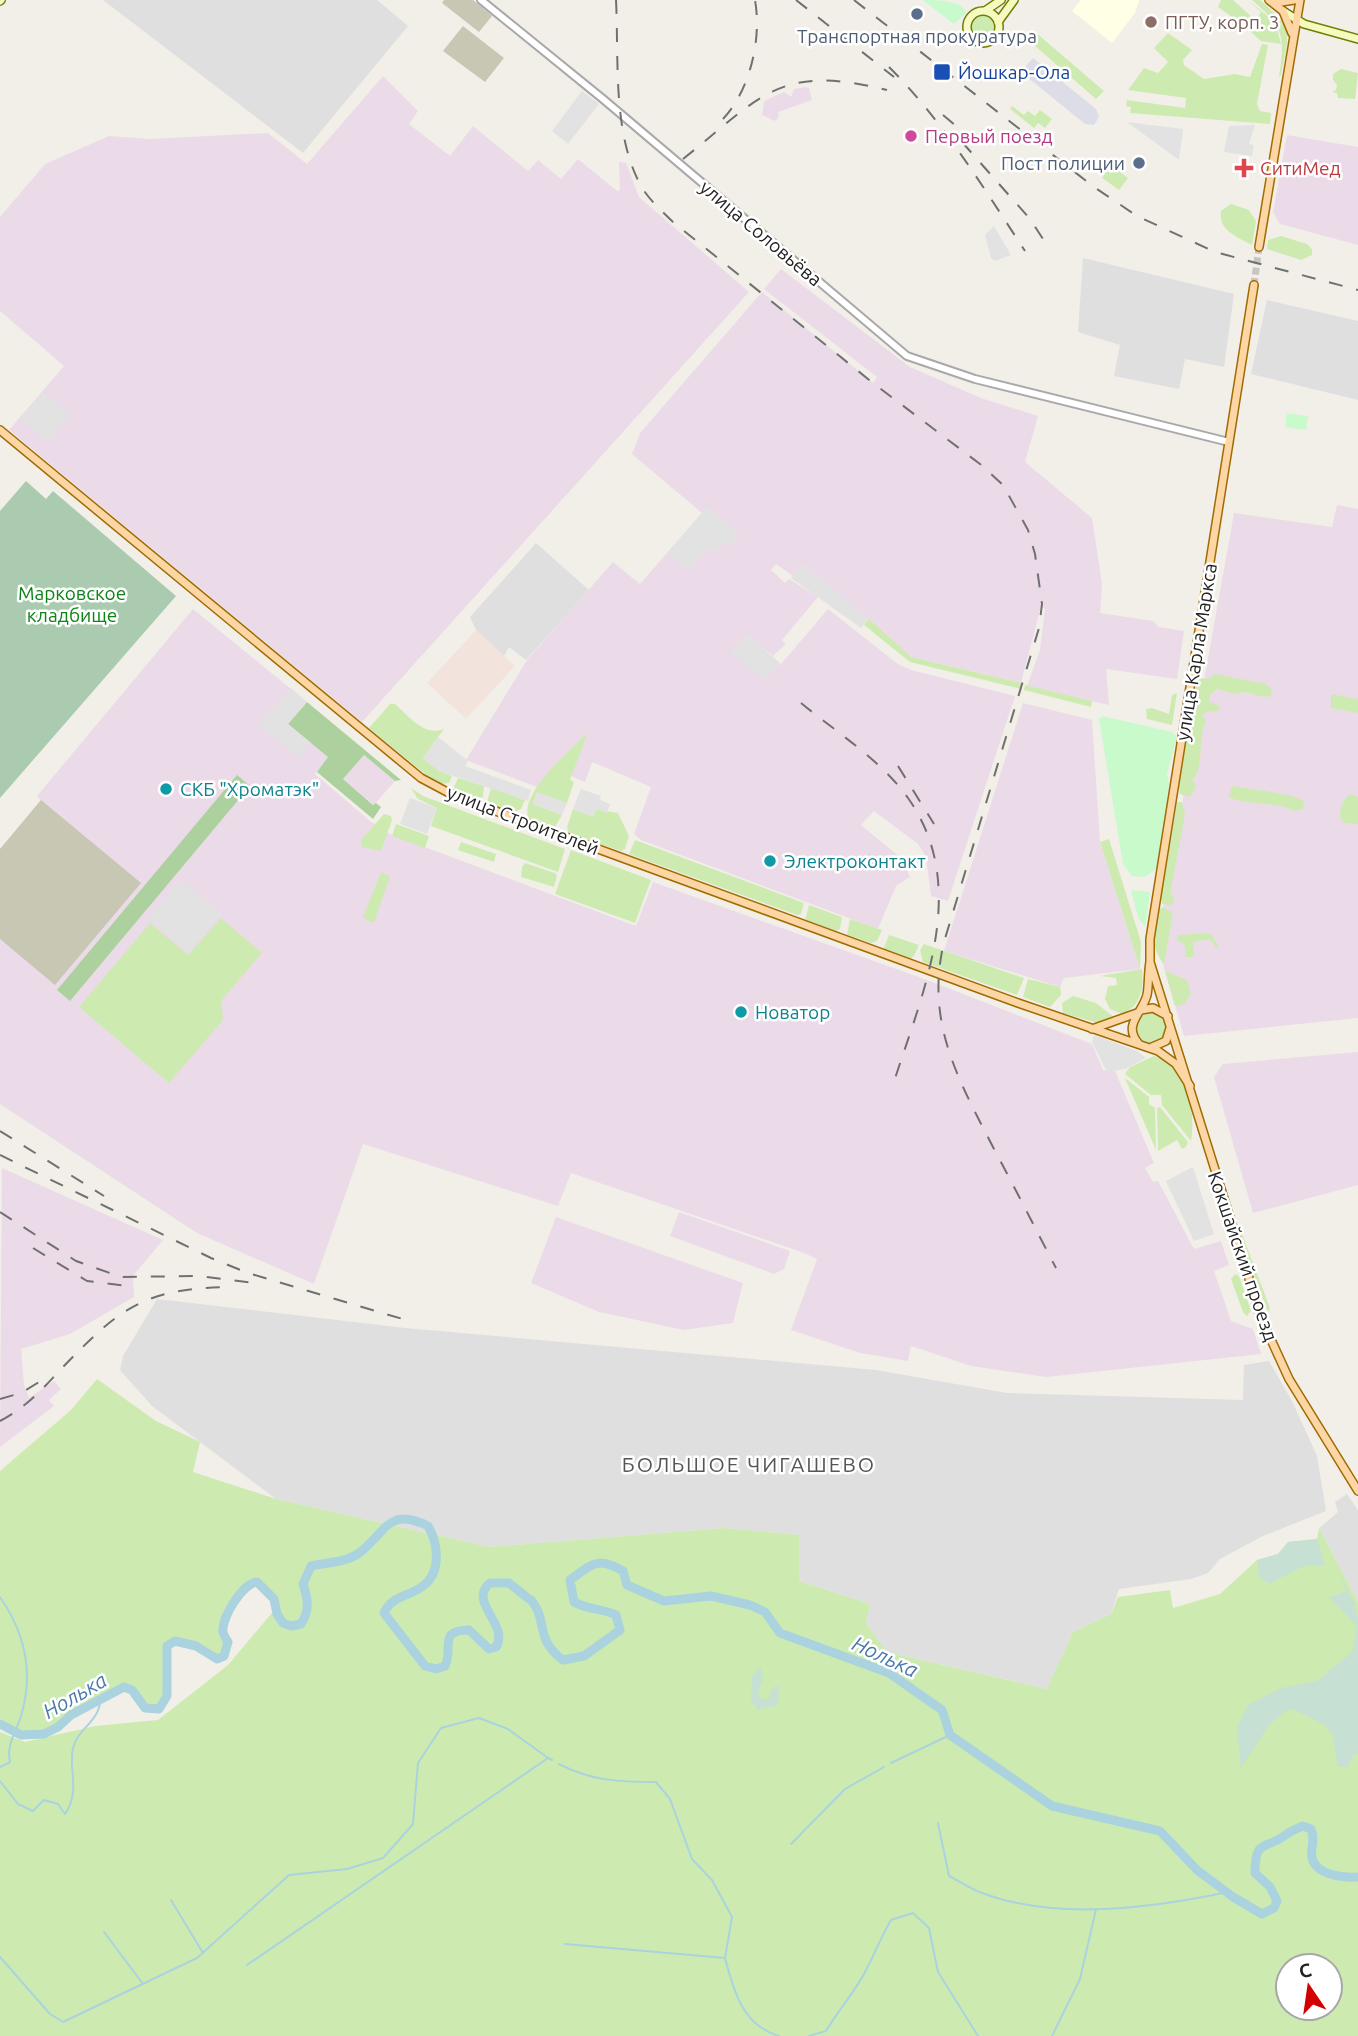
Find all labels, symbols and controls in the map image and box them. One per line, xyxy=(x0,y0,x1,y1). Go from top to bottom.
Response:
marker: Транспортная прокуратура xyxy=(909,6,925,22)
place label: ПГТУ, корп. 3 xyxy=(1165,11,1280,33)
marker: ПГТУ, корп. 3 xyxy=(1143,14,1159,30)
place label: Транспортная прокуратура xyxy=(797,25,1037,47)
place label: Йошкар-Ола xyxy=(958,61,1070,83)
marker: Йошкар-Ола xyxy=(932,62,952,82)
place label: Первый поезд xyxy=(925,125,1053,147)
marker: Первый поезд xyxy=(903,128,919,144)
place label: Пост полиции xyxy=(1001,152,1125,174)
marker: Пост полиции xyxy=(1131,155,1147,171)
place label: СитиМед xyxy=(1260,157,1341,179)
marker: СитиМед xyxy=(1234,158,1254,178)
street label: улица Соловьёва xyxy=(696,176,826,290)
street label: улица Карла Маркса xyxy=(1171,562,1221,742)
park label: Марковское кладбище xyxy=(18,582,126,626)
place label: СКБ "Хроматэк" xyxy=(180,778,319,800)
marker: СКБ "Хроматэк" xyxy=(158,781,174,797)
street label: улица Строителей xyxy=(444,781,602,859)
place label: Электроконтакт xyxy=(784,850,926,872)
marker: Электроконтакт xyxy=(762,853,778,869)
place label: Новатор xyxy=(755,1001,830,1023)
marker: Новатор xyxy=(733,1004,749,1020)
street label: Кокшайский проезд xyxy=(1204,1168,1282,1344)
district label: БОЛЬШОЕ ЧИГАШЕВО xyxy=(622,1452,876,1476)
water label: Нолька xyxy=(849,1631,922,1682)
water label: Нолька xyxy=(38,1667,111,1723)
north arrow xyxy=(1274,1952,1344,2022)
text: С xyxy=(1297,1958,1314,1983)

